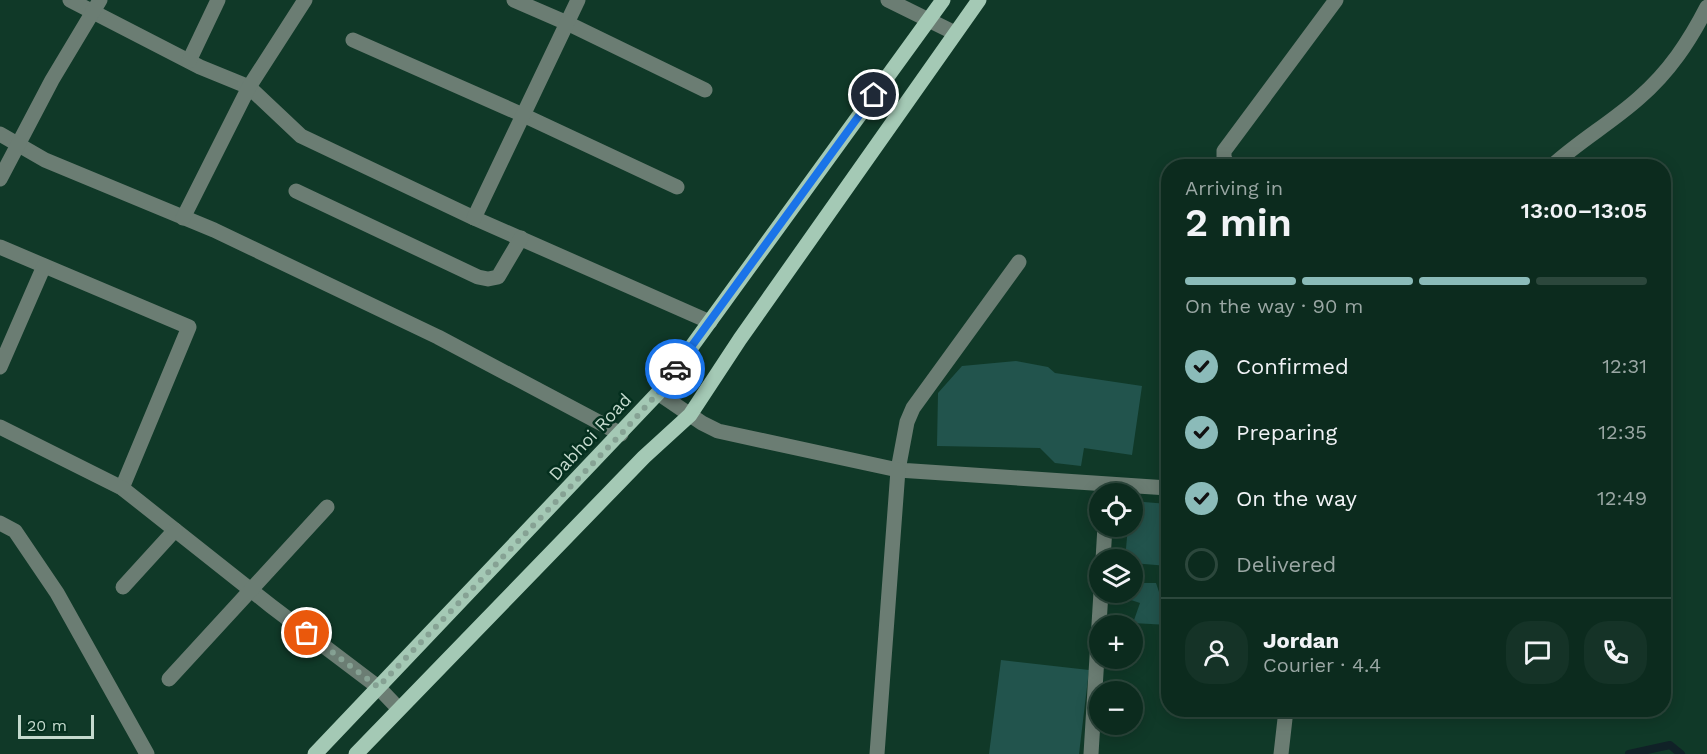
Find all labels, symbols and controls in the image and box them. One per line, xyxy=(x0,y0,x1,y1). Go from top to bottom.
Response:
pin xyxy=(848,69,899,120)
icon: home xyxy=(857,78,890,111)
text: Arriving in xyxy=(1185,176,1283,200)
text: 13:00–13:05 xyxy=(1521,198,1647,223)
text: 2 min xyxy=(1185,200,1292,245)
text: On the way · 90 m xyxy=(1185,294,1363,318)
courier xyxy=(645,339,705,399)
icon: check xyxy=(1185,350,1218,383)
icon: car xyxy=(659,353,692,386)
text: Confirmed xyxy=(1236,354,1349,379)
text: 12:31 xyxy=(1602,354,1647,378)
street label: Dabhoi Road xyxy=(544,389,635,485)
icon: check xyxy=(1185,416,1218,449)
text: Preparing xyxy=(1236,420,1337,445)
text: 12:35 xyxy=(1598,420,1647,444)
icon: check xyxy=(1185,482,1218,515)
map controls xyxy=(1089,483,1143,735)
button: locate xyxy=(1089,483,1143,537)
text: On the way xyxy=(1236,486,1357,511)
text: 12:49 xyxy=(1597,486,1647,510)
button: layers xyxy=(1089,549,1143,603)
text: Delivered xyxy=(1236,552,1336,577)
pin xyxy=(281,607,332,658)
button: + xyxy=(1089,615,1143,669)
icon: bag xyxy=(290,616,323,649)
button: person xyxy=(1185,621,1248,684)
button: chat xyxy=(1506,621,1569,684)
button: phone xyxy=(1584,621,1647,684)
text: Jordan xyxy=(1263,628,1339,653)
text: Courier · 4.4 xyxy=(1263,653,1381,677)
button: − xyxy=(1089,681,1143,735)
scale bar xyxy=(18,712,94,740)
text: 20 m xyxy=(27,716,67,735)

